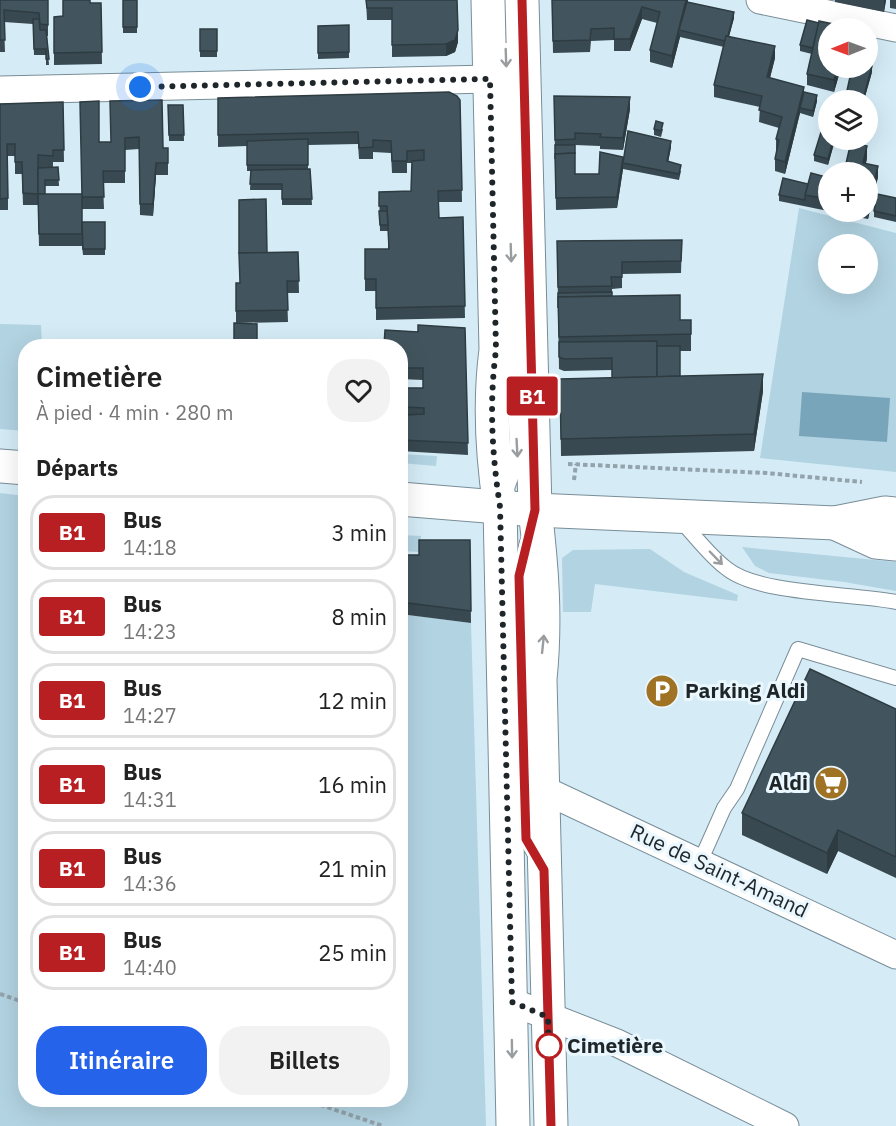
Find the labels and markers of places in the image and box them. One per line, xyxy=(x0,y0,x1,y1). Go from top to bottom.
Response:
parking icon: Parking Aldi xyxy=(644,673,680,709)
place label: Parking Aldi xyxy=(685,676,806,704)
supermarket icon: Aldi xyxy=(813,765,849,801)
place label: Aldi xyxy=(768,768,808,796)
place label: Cimetière xyxy=(567,1031,663,1059)
marker: Cimetière xyxy=(536,1033,562,1059)

